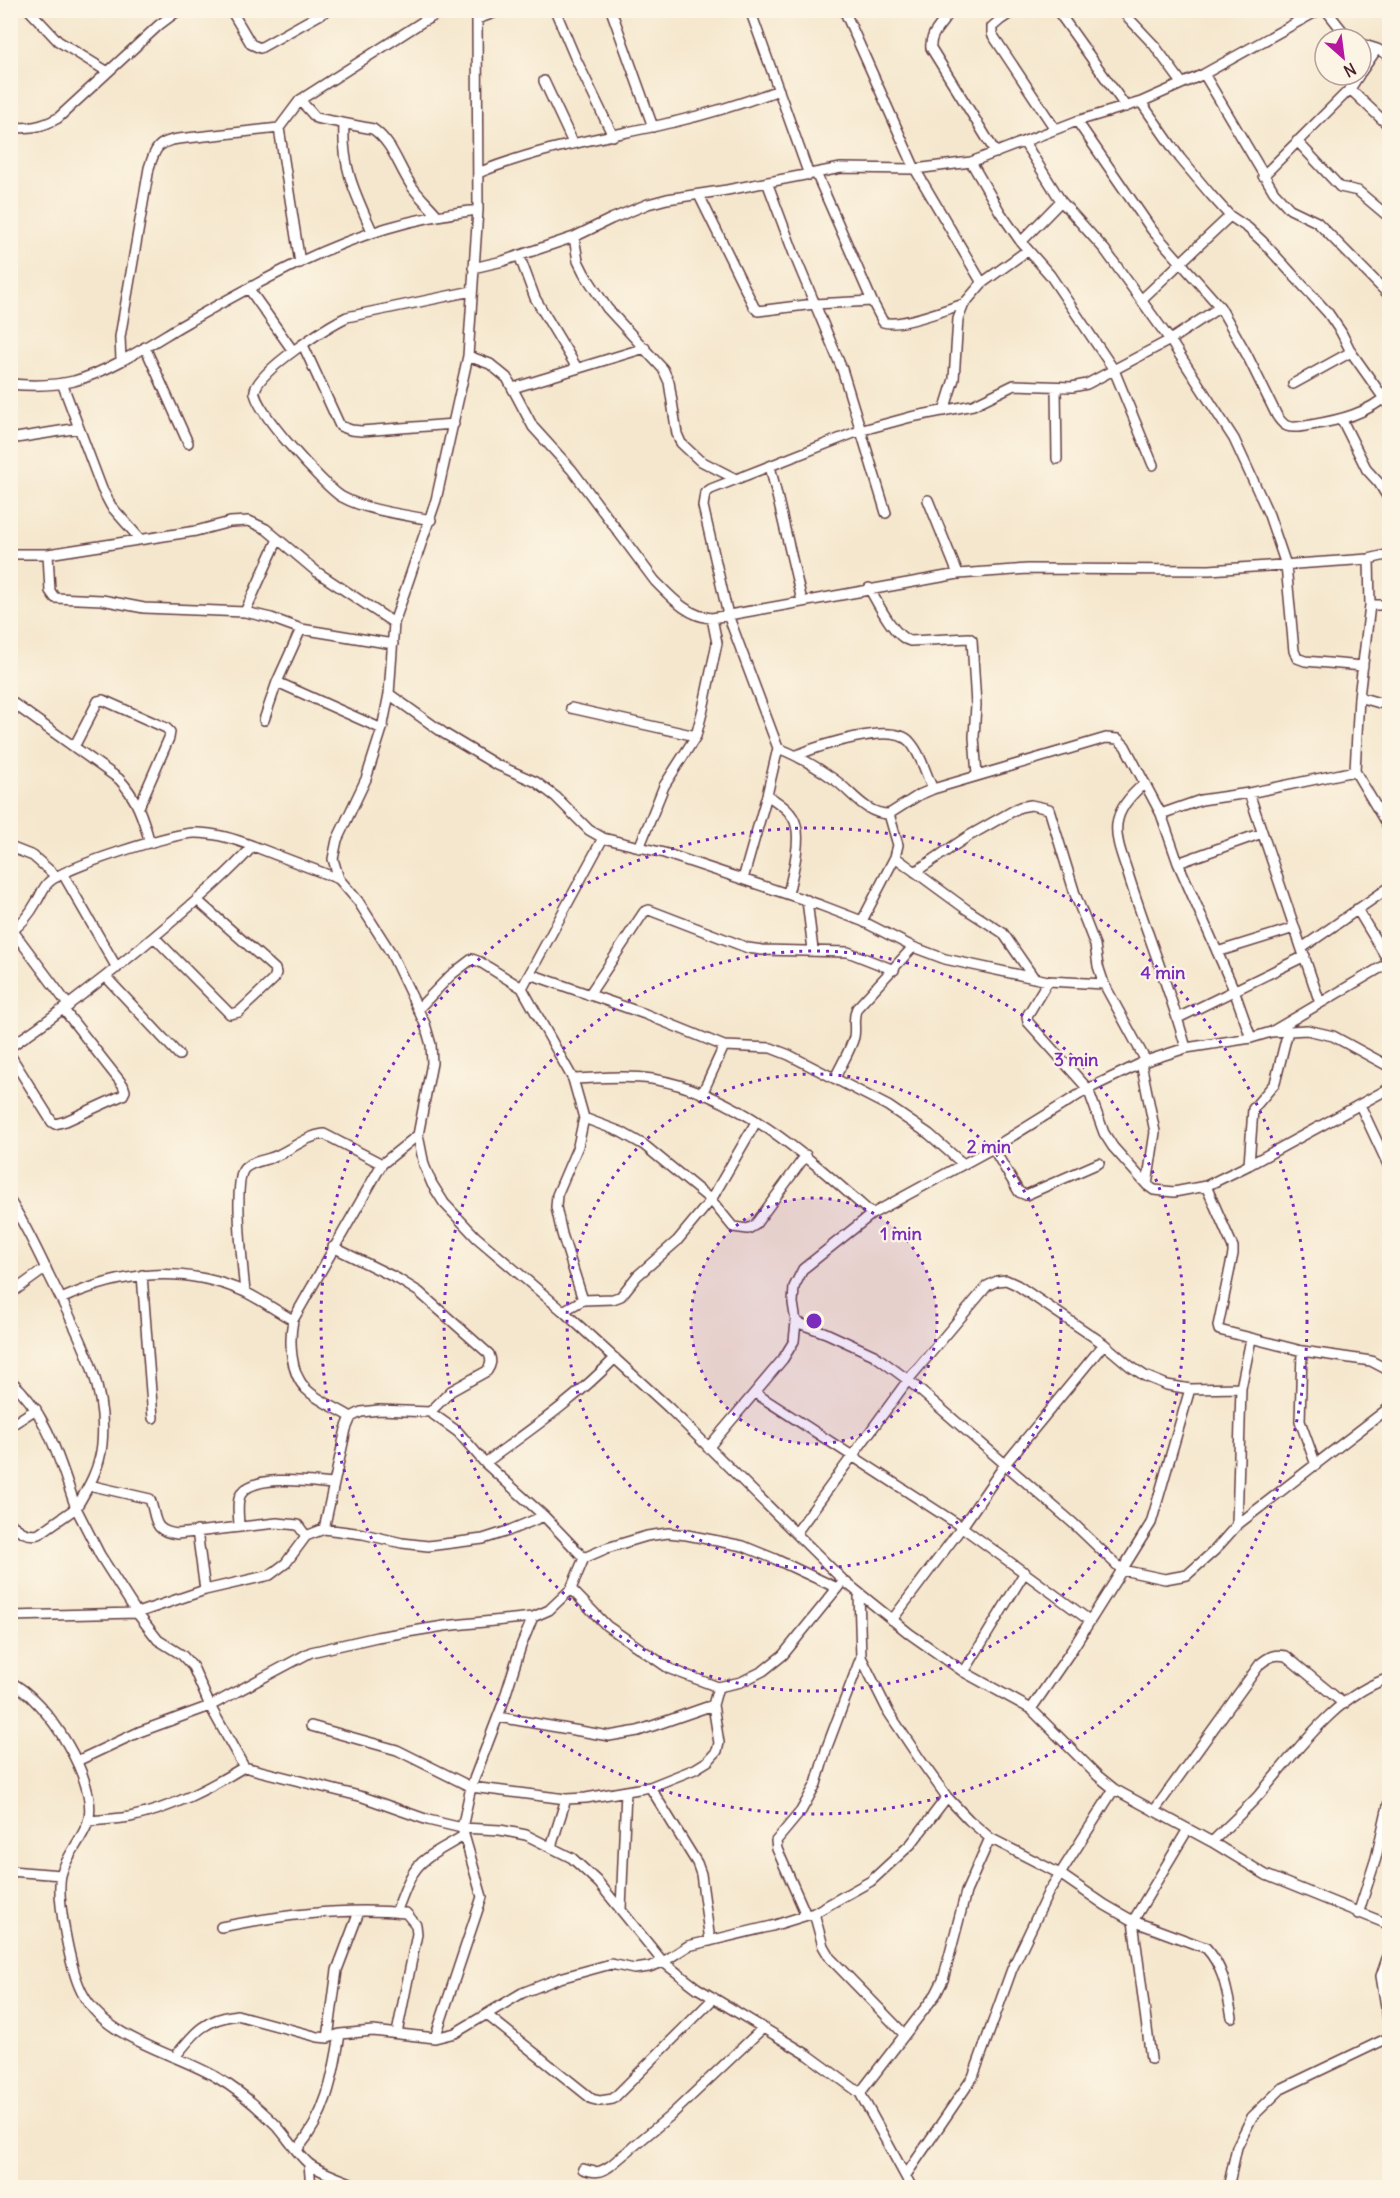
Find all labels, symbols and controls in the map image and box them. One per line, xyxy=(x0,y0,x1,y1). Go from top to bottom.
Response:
north arrow xyxy=(1313,27,1373,87)
text: N xyxy=(1340,59,1360,82)
text: 4 min xyxy=(1141,961,1186,984)
text: 3 min xyxy=(1054,1048,1099,1071)
text: 2 min xyxy=(967,1135,1012,1158)
text: 1 min xyxy=(880,1222,922,1245)
centre of rings xyxy=(804,1311,824,1331)

